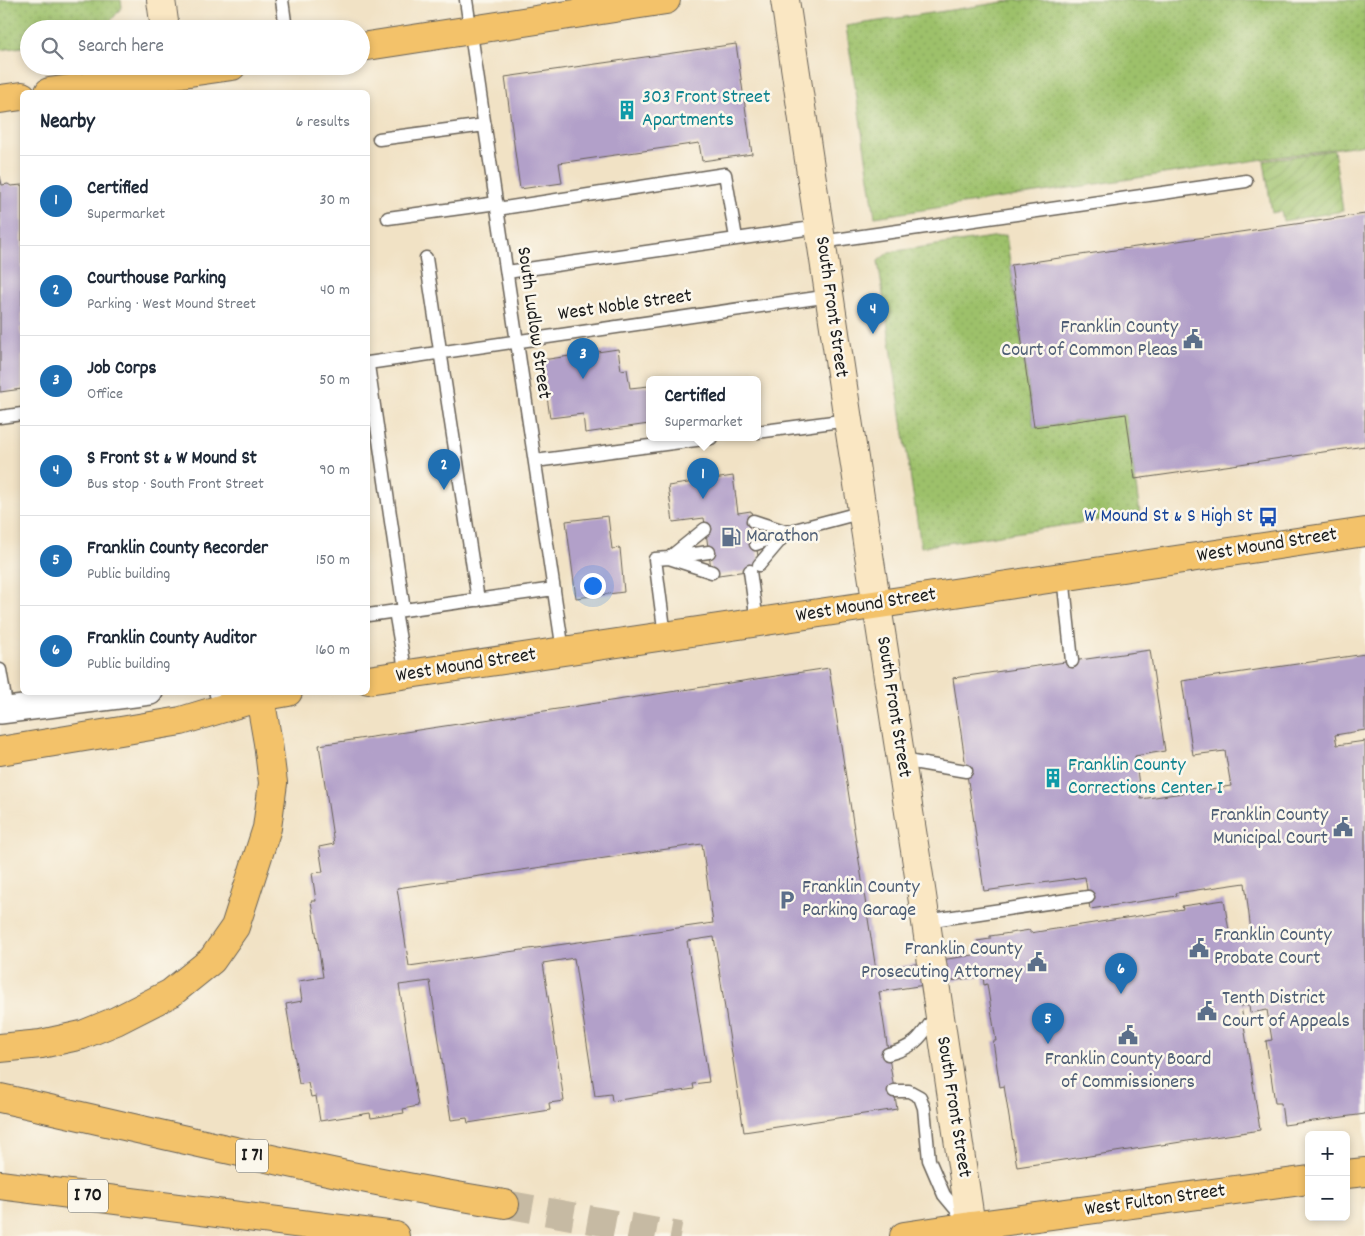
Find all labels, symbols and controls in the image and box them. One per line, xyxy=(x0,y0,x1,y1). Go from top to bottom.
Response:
search box xyxy=(20,20,370,75)
icon: search xyxy=(38,34,66,62)
text: Search here xyxy=(78,34,164,61)
place label: 303 Front Street Apartments xyxy=(642,84,770,135)
building icon: 303 Front Street Apartments xyxy=(616,99,638,121)
text: Nearby xyxy=(40,108,95,138)
text: 6 results xyxy=(295,111,350,134)
text: Certified xyxy=(87,176,148,203)
text: 1 xyxy=(54,189,58,212)
text: 30 m xyxy=(320,189,350,212)
text: Supermarket xyxy=(87,203,165,226)
street label: South Front Street xyxy=(807,234,855,380)
street label: South Ludlow Street xyxy=(508,245,558,401)
text: Courthouse Parking xyxy=(87,266,226,293)
text: 2 xyxy=(53,279,60,302)
text: 40 m xyxy=(320,279,350,302)
street label: West Noble Street xyxy=(556,283,694,329)
text: Parking · West Mound Street xyxy=(87,293,256,316)
pin: 4 xyxy=(857,293,889,334)
place label: Franklin County Court of Common Pleas xyxy=(1001,314,1179,365)
public building icon: Franklin County Court of Common Pleas xyxy=(1182,328,1204,350)
pin: 3 xyxy=(567,338,599,379)
text: Job Corps xyxy=(87,356,157,383)
text: 3 xyxy=(52,369,60,392)
text: 50 m xyxy=(319,369,350,392)
popup xyxy=(646,376,761,441)
text: Office xyxy=(87,383,123,406)
text: Certified xyxy=(664,384,726,411)
text: Supermarket xyxy=(664,411,743,434)
text: S Front St & W Mound St xyxy=(87,446,257,473)
pin: 2 xyxy=(428,449,460,490)
pin: 1 xyxy=(687,458,719,499)
text: 4 xyxy=(53,459,59,482)
text: 90 m xyxy=(319,459,350,482)
text: Bus stop · South Front Street xyxy=(87,473,264,496)
place label: W Mound St & S High St xyxy=(1084,503,1253,531)
bus stop icon: W Mound St & S High St xyxy=(1257,506,1279,528)
street label: West Mound Street xyxy=(1195,521,1339,571)
place label: Marathon xyxy=(746,523,819,551)
fuel station icon: Marathon xyxy=(720,526,742,548)
text: Franklin County Recorder xyxy=(87,536,268,563)
text: 5 xyxy=(52,549,60,572)
text: 150 m xyxy=(316,549,350,572)
text: Public building xyxy=(87,563,170,586)
your location xyxy=(580,573,606,599)
street label: West Mound Street xyxy=(794,581,938,631)
text: Franklin County Auditor xyxy=(87,626,256,653)
street label: South Front Street xyxy=(868,634,918,780)
text: 6 xyxy=(52,639,60,662)
text: 160 m xyxy=(315,639,350,662)
street label: West Mound Street xyxy=(394,641,538,691)
text: Public building xyxy=(87,653,170,676)
place label: Franklin County Corrections Center I xyxy=(1068,752,1223,803)
building icon: Franklin County Corrections Center I xyxy=(1042,767,1064,789)
place label: Franklin County Municipal Court xyxy=(1210,802,1329,853)
public building icon: Franklin County Municipal Court xyxy=(1332,816,1354,838)
place label: Franklin County Parking Garage xyxy=(802,874,920,925)
parking icon: Franklin County Parking Garage xyxy=(776,889,798,911)
place label: Franklin County Probate Court xyxy=(1214,922,1332,973)
place label: Franklin County Prosecuting Attorney xyxy=(861,936,1023,987)
public building icon: Franklin County Probate Court xyxy=(1188,937,1210,959)
public building icon: Franklin County Prosecuting Attorney xyxy=(1026,951,1048,973)
pin: 6 xyxy=(1105,953,1137,994)
place label: Tenth District Court of Appeals xyxy=(1222,985,1350,1036)
public building icon: Tenth District Court of Appeals xyxy=(1196,1000,1218,1022)
pin: 5 xyxy=(1032,1003,1064,1044)
public building icon: Franklin County Board of Commissioners xyxy=(1117,1024,1139,1046)
street label: South Front Street xyxy=(928,1034,978,1180)
place label: Franklin County Board of Commissioners xyxy=(1045,1046,1211,1097)
map controls xyxy=(1305,1131,1350,1221)
button: + xyxy=(1305,1131,1350,1176)
road number: I 71 xyxy=(236,1140,268,1172)
button: − xyxy=(1305,1176,1350,1221)
street label: West Fulton Street xyxy=(1083,1177,1227,1225)
road number: I 70 xyxy=(68,1180,108,1212)

